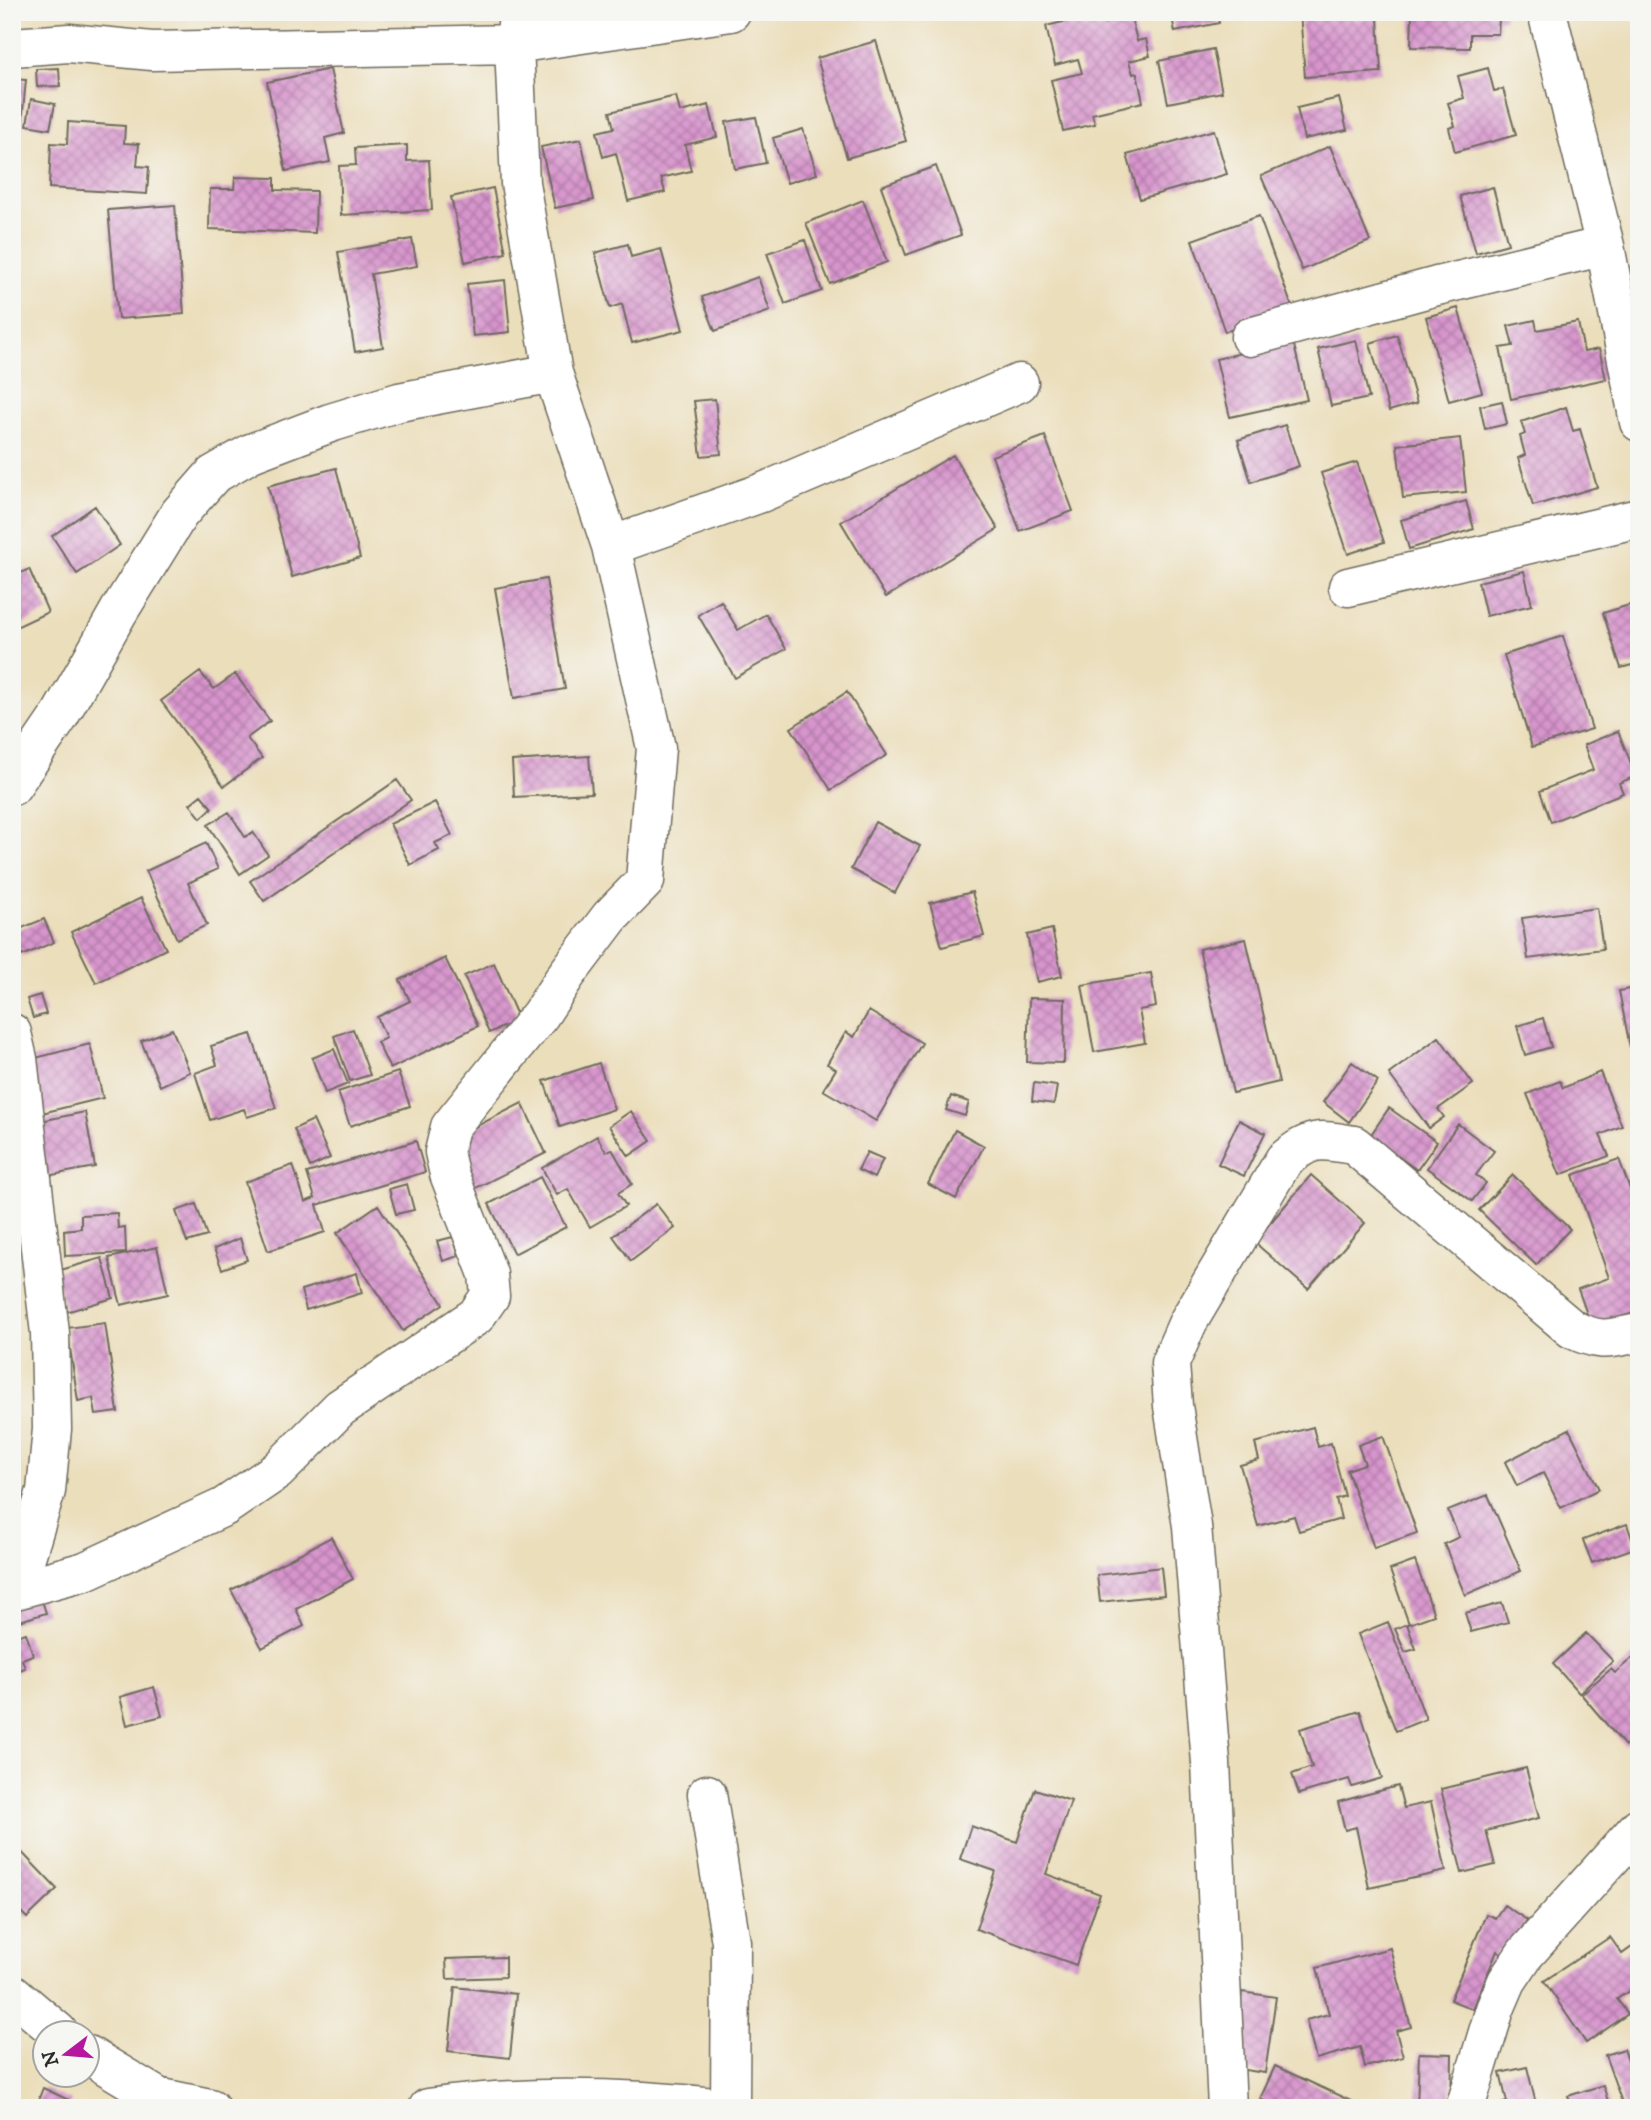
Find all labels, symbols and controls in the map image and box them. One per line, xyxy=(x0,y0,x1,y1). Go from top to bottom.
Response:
north arrow xyxy=(32,2018,102,2088)
text: N xyxy=(38,2047,64,2069)

